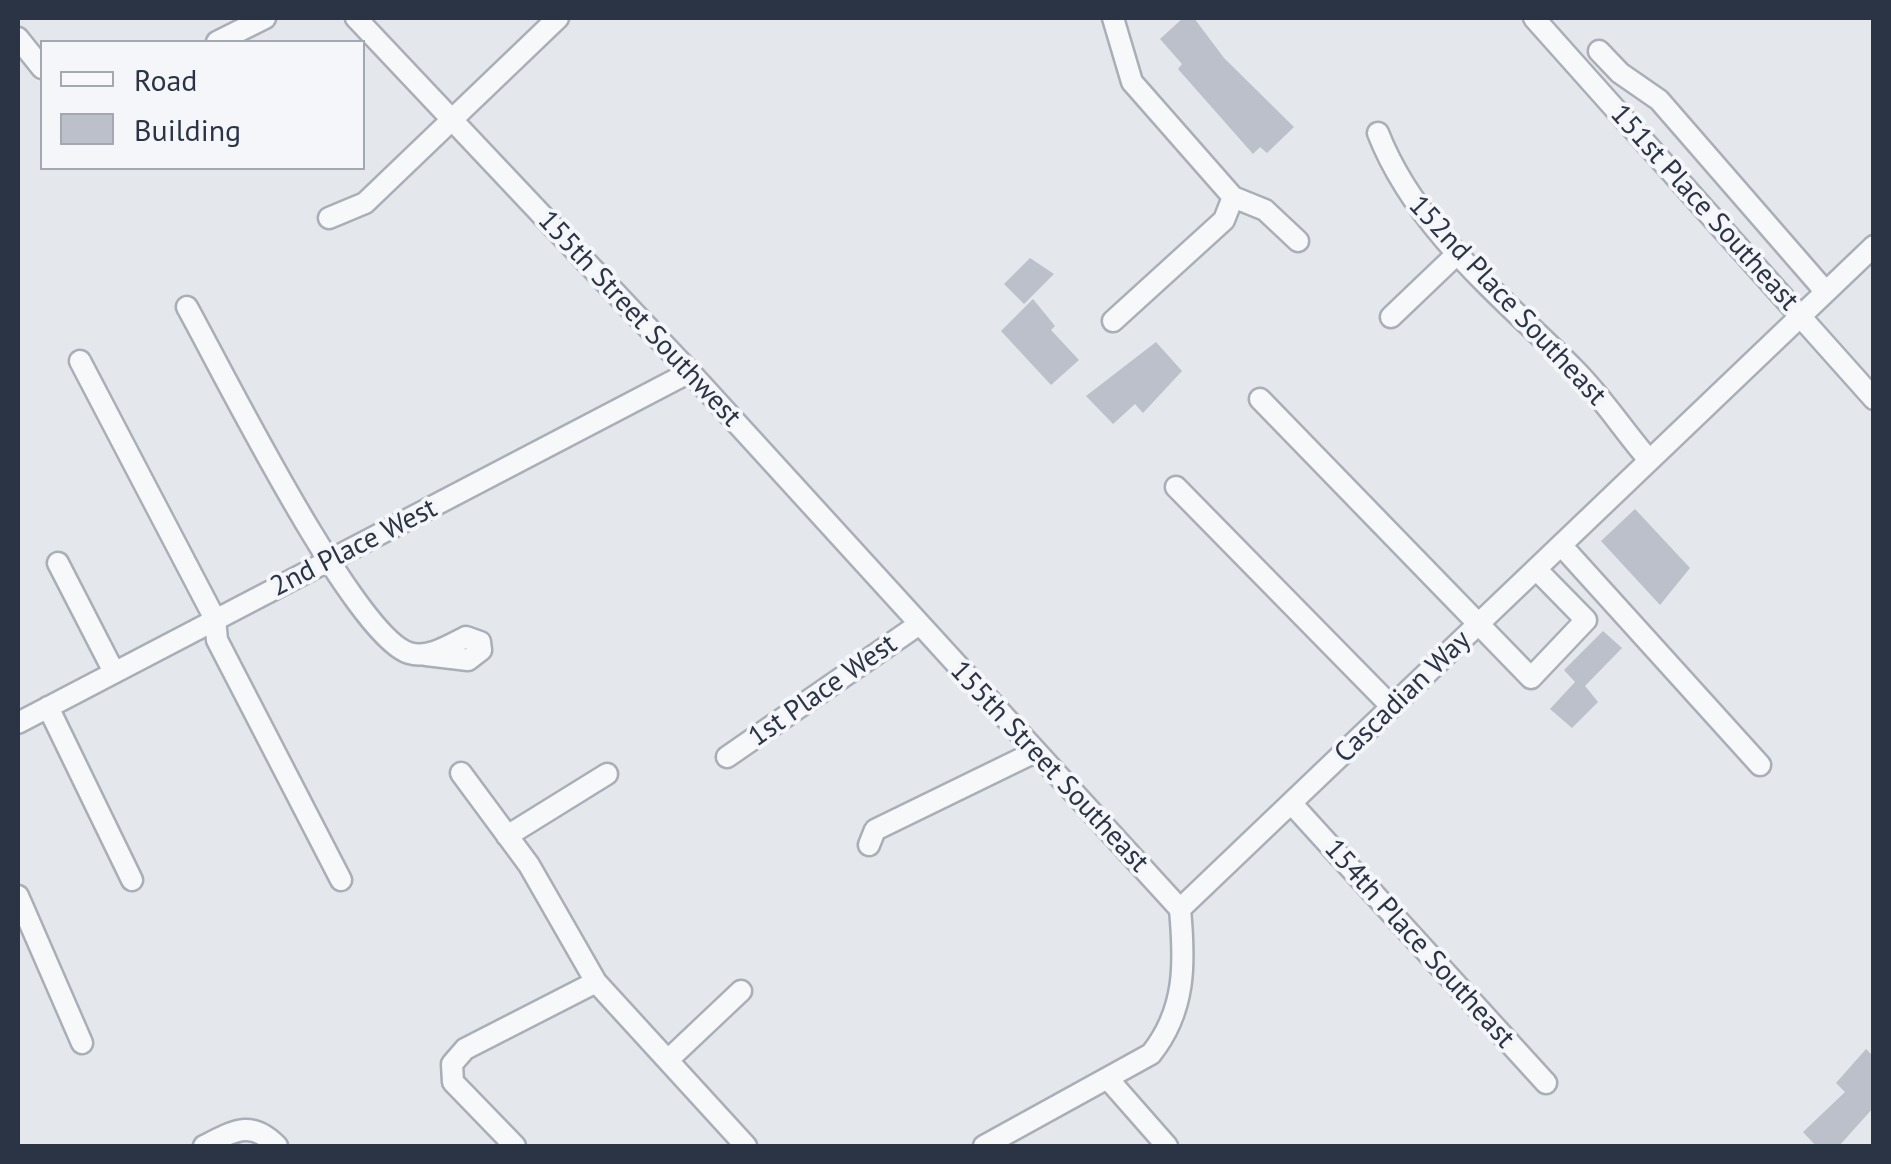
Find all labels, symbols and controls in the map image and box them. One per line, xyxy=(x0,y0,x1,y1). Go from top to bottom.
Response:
legend xyxy=(40,40,365,170)
text: Road xyxy=(134,60,198,99)
street label: 151st Place Southeast xyxy=(1603,98,1805,318)
text: Building xyxy=(134,110,241,149)
street label: 152nd Place Southeast xyxy=(1401,189,1613,413)
street label: 155th Street Southwest xyxy=(530,204,748,434)
street label: 2nd Place West xyxy=(265,492,443,604)
street label: Cascadian Way xyxy=(1328,624,1478,770)
street label: 1st Place West xyxy=(743,628,903,754)
street label: 155th Street Southeast xyxy=(943,655,1155,879)
street label: 154th Place Southeast xyxy=(1317,833,1521,1055)

